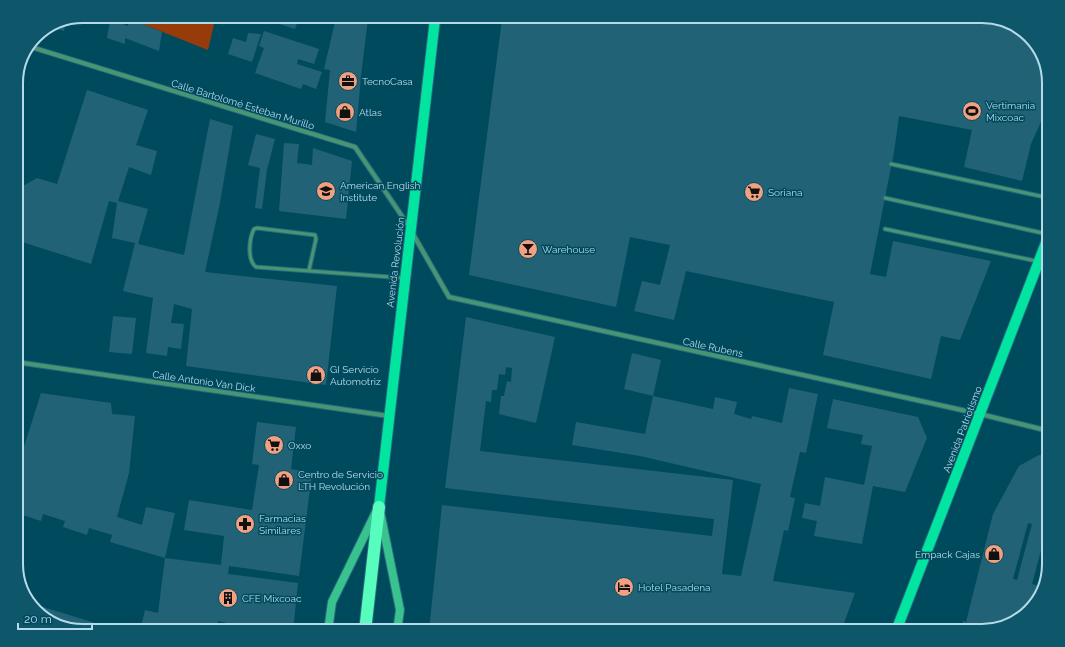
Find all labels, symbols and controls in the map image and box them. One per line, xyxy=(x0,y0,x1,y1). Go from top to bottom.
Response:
office icon: TecnoCasa xyxy=(337,70,359,92)
place label: TecnoCasa xyxy=(362,76,413,87)
street label: Calle Bartolomé Esteban Murillo xyxy=(170,77,316,132)
sports icon: Vertimania Mixcoac xyxy=(961,100,983,122)
place label: Vertimania Mixcoac xyxy=(986,100,1035,123)
shop icon: Atlas xyxy=(334,101,356,123)
place label: Atlas xyxy=(359,107,382,118)
school or university icon: American English Institute xyxy=(315,180,337,202)
place label: American English Institute xyxy=(340,180,421,203)
supermarket icon: Soriana xyxy=(743,181,765,203)
place label: Soriana xyxy=(768,187,802,198)
street label: Avenida Revolución xyxy=(384,216,407,308)
bar icon: Warehouse xyxy=(517,238,539,260)
place label: Warehouse xyxy=(542,244,595,255)
street label: Calle Rubens xyxy=(682,336,744,359)
shop icon: GI Servicio Automotriz xyxy=(305,364,327,386)
place label: GI Servicio Automotriz xyxy=(330,364,381,387)
street label: Calle Antonio Van Dick xyxy=(152,369,257,394)
street label: Avenida Patriotismo xyxy=(941,384,984,474)
supermarket icon: Oxxo xyxy=(263,434,285,456)
place label: Oxxo xyxy=(288,440,311,451)
shop icon: Centro de Servicio LTH Revolución xyxy=(273,469,295,491)
place label: Centro de Servicio LTH Revolución xyxy=(298,469,383,492)
pharmacy icon: Farmacias Similares xyxy=(234,513,256,535)
place label: Farmacias Similares xyxy=(259,513,306,536)
shop icon: Empack Cajas xyxy=(983,543,1005,565)
place label: Empack Cajas xyxy=(915,549,980,560)
hotel icon: Hotel Pasadena xyxy=(613,576,635,598)
place label: Hotel Pasadena xyxy=(638,582,711,593)
building icon: CFE Mixcoac xyxy=(217,587,239,609)
place label: CFE Mixcoac xyxy=(242,593,302,604)
scale bar xyxy=(18,605,92,631)
text: 20 m xyxy=(24,612,52,626)

